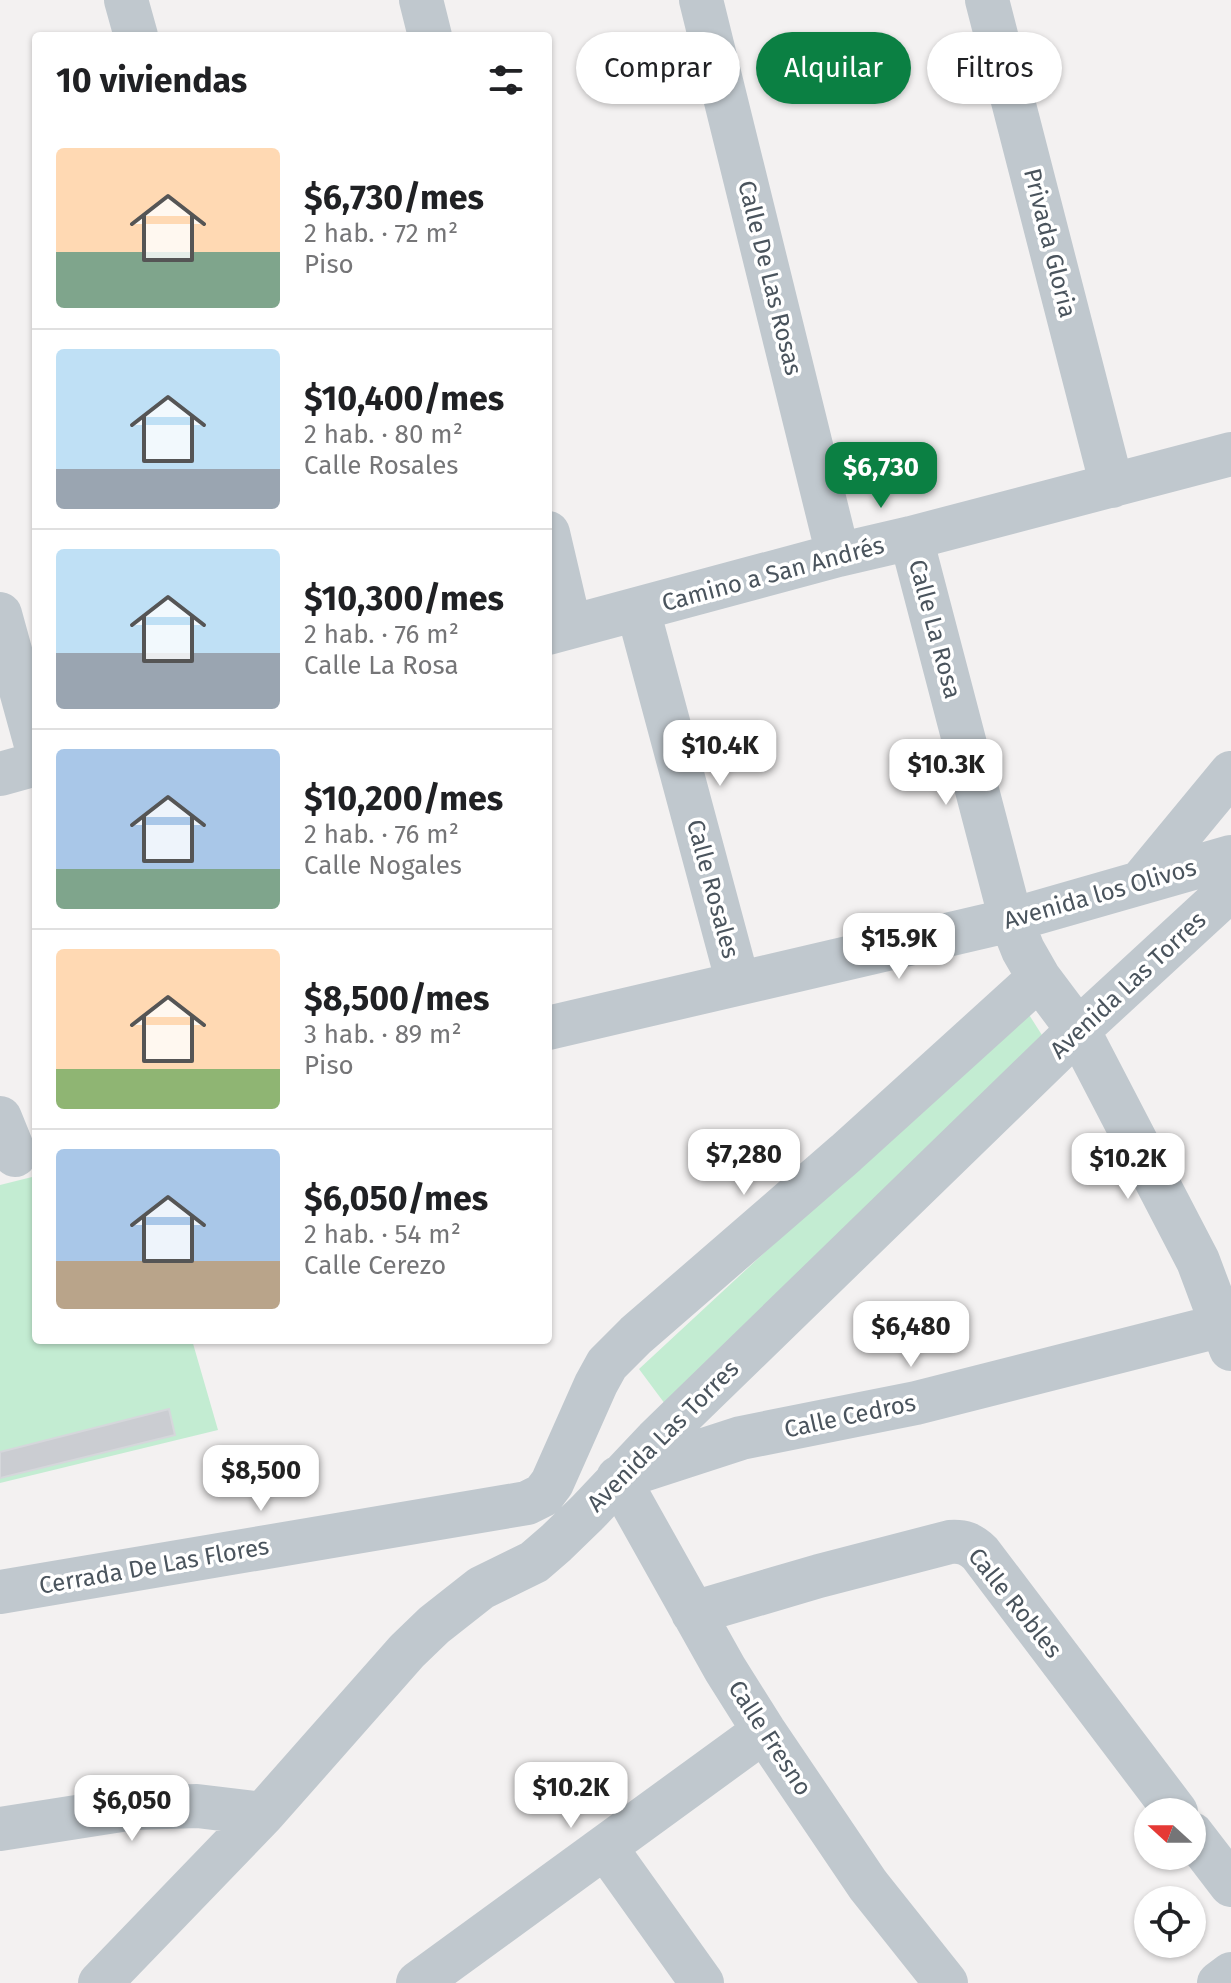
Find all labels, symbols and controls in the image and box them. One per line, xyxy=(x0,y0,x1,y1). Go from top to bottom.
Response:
chip: Comprar xyxy=(576,32,740,104)
chip: Alquilar xyxy=(756,32,911,104)
chip: Filtros xyxy=(927,32,1062,104)
icon: filters xyxy=(484,58,528,102)
text: 10 viviendas xyxy=(56,60,247,101)
street label: Privada Gloria xyxy=(1018,165,1082,321)
text: $6,730/mes xyxy=(304,177,484,218)
street label: Calle De Las Rosas xyxy=(732,178,808,378)
icon: home xyxy=(120,180,216,276)
text: 2 hab. · 72 m² xyxy=(304,218,458,249)
text: Piso xyxy=(304,249,354,280)
text: $10,400/mes xyxy=(304,378,504,419)
icon: home xyxy=(120,381,216,477)
text: 2 hab. · 80 m² xyxy=(304,419,463,450)
pin: $6,730 xyxy=(816,442,946,510)
text: Calle Rosales xyxy=(304,450,458,481)
text: $6,730 xyxy=(843,452,919,483)
street label: Camino a San Andrés xyxy=(659,531,887,617)
street label: Calle La Rosa xyxy=(903,556,967,702)
text: $10,300/mes xyxy=(304,578,504,619)
icon: home xyxy=(120,581,216,677)
text: 2 hab. · 76 m² xyxy=(304,619,459,650)
text: Calle La Rosa xyxy=(304,650,459,681)
pin: $10.4K xyxy=(655,720,785,788)
text: $10.4K xyxy=(681,730,759,761)
pin: $10.3K xyxy=(881,739,1011,807)
text: $10.3K xyxy=(907,749,985,780)
text: $10,200/mes xyxy=(304,778,503,819)
icon: home xyxy=(120,781,216,877)
street label: Calle Rosales xyxy=(681,817,745,961)
text: 2 hab. · 76 m² xyxy=(304,819,459,850)
text: Calle Nogales xyxy=(304,850,462,881)
street label: Avenida los Olivos xyxy=(1001,853,1199,935)
street label: Avenida Las Torres xyxy=(1044,906,1212,1064)
pin: $15.9K xyxy=(834,913,964,981)
text: $15.9K xyxy=(861,923,937,954)
text: $8,500/mes xyxy=(304,978,490,1019)
icon: home xyxy=(120,981,216,1077)
text: 3 hab. · 89 m² xyxy=(304,1019,462,1050)
text: Piso xyxy=(304,1050,354,1081)
pin: $7,280 xyxy=(679,1129,809,1197)
pin: $10.2K xyxy=(1063,1133,1193,1201)
text: $7,280 xyxy=(706,1139,782,1170)
text: $10.2K xyxy=(1090,1143,1166,1174)
text: $6,050/mes xyxy=(304,1178,488,1219)
icon: home xyxy=(120,1181,216,1277)
text: 2 hab. · 54 m² xyxy=(304,1219,461,1250)
text: Calle Cerezo xyxy=(304,1250,446,1281)
pin: $6,480 xyxy=(846,1301,976,1369)
text: $6,480 xyxy=(871,1311,951,1342)
street label: Avenida Las Torres xyxy=(582,1355,744,1517)
street label: Calle Cedros xyxy=(782,1388,918,1444)
pin: $8,500 xyxy=(196,1445,326,1513)
text: $8,500 xyxy=(221,1455,301,1486)
street label: Cerrada De Las Flores xyxy=(37,1532,271,1600)
street label: Calle Robles xyxy=(962,1542,1068,1664)
street label: Calle Fresno xyxy=(723,1675,817,1801)
pin: $10.2K xyxy=(506,1762,636,1830)
text: $10.2K xyxy=(533,1772,609,1803)
pin: $6,050 xyxy=(67,1775,197,1843)
text: $6,050 xyxy=(92,1785,172,1816)
north arrow xyxy=(1134,1798,1206,1870)
map controls xyxy=(1134,1798,1206,1958)
button: locate xyxy=(1134,1886,1206,1958)

